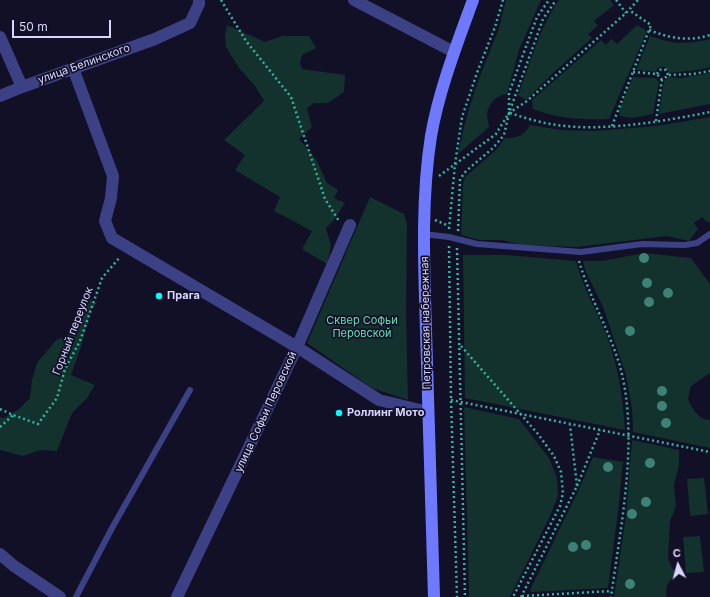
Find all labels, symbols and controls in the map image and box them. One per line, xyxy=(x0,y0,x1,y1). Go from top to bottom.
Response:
scale bar xyxy=(14,12,113,38)
text: 50 m xyxy=(19,19,48,34)
street label: улица Белинского xyxy=(36,41,132,87)
street label: Петровская набережная xyxy=(418,256,434,390)
street label: Горный переулок xyxy=(50,285,96,377)
place label: Прага xyxy=(167,289,200,303)
marker: Прага xyxy=(154,291,164,301)
park label: Сквер Софьи Перовской xyxy=(326,314,398,340)
street label: улица Софьи Перовской xyxy=(232,350,300,474)
place label: Роллинг Мото xyxy=(347,406,424,420)
marker: Роллинг Мото xyxy=(334,408,344,418)
north arrow xyxy=(658,545,698,585)
text: С xyxy=(672,546,682,560)

